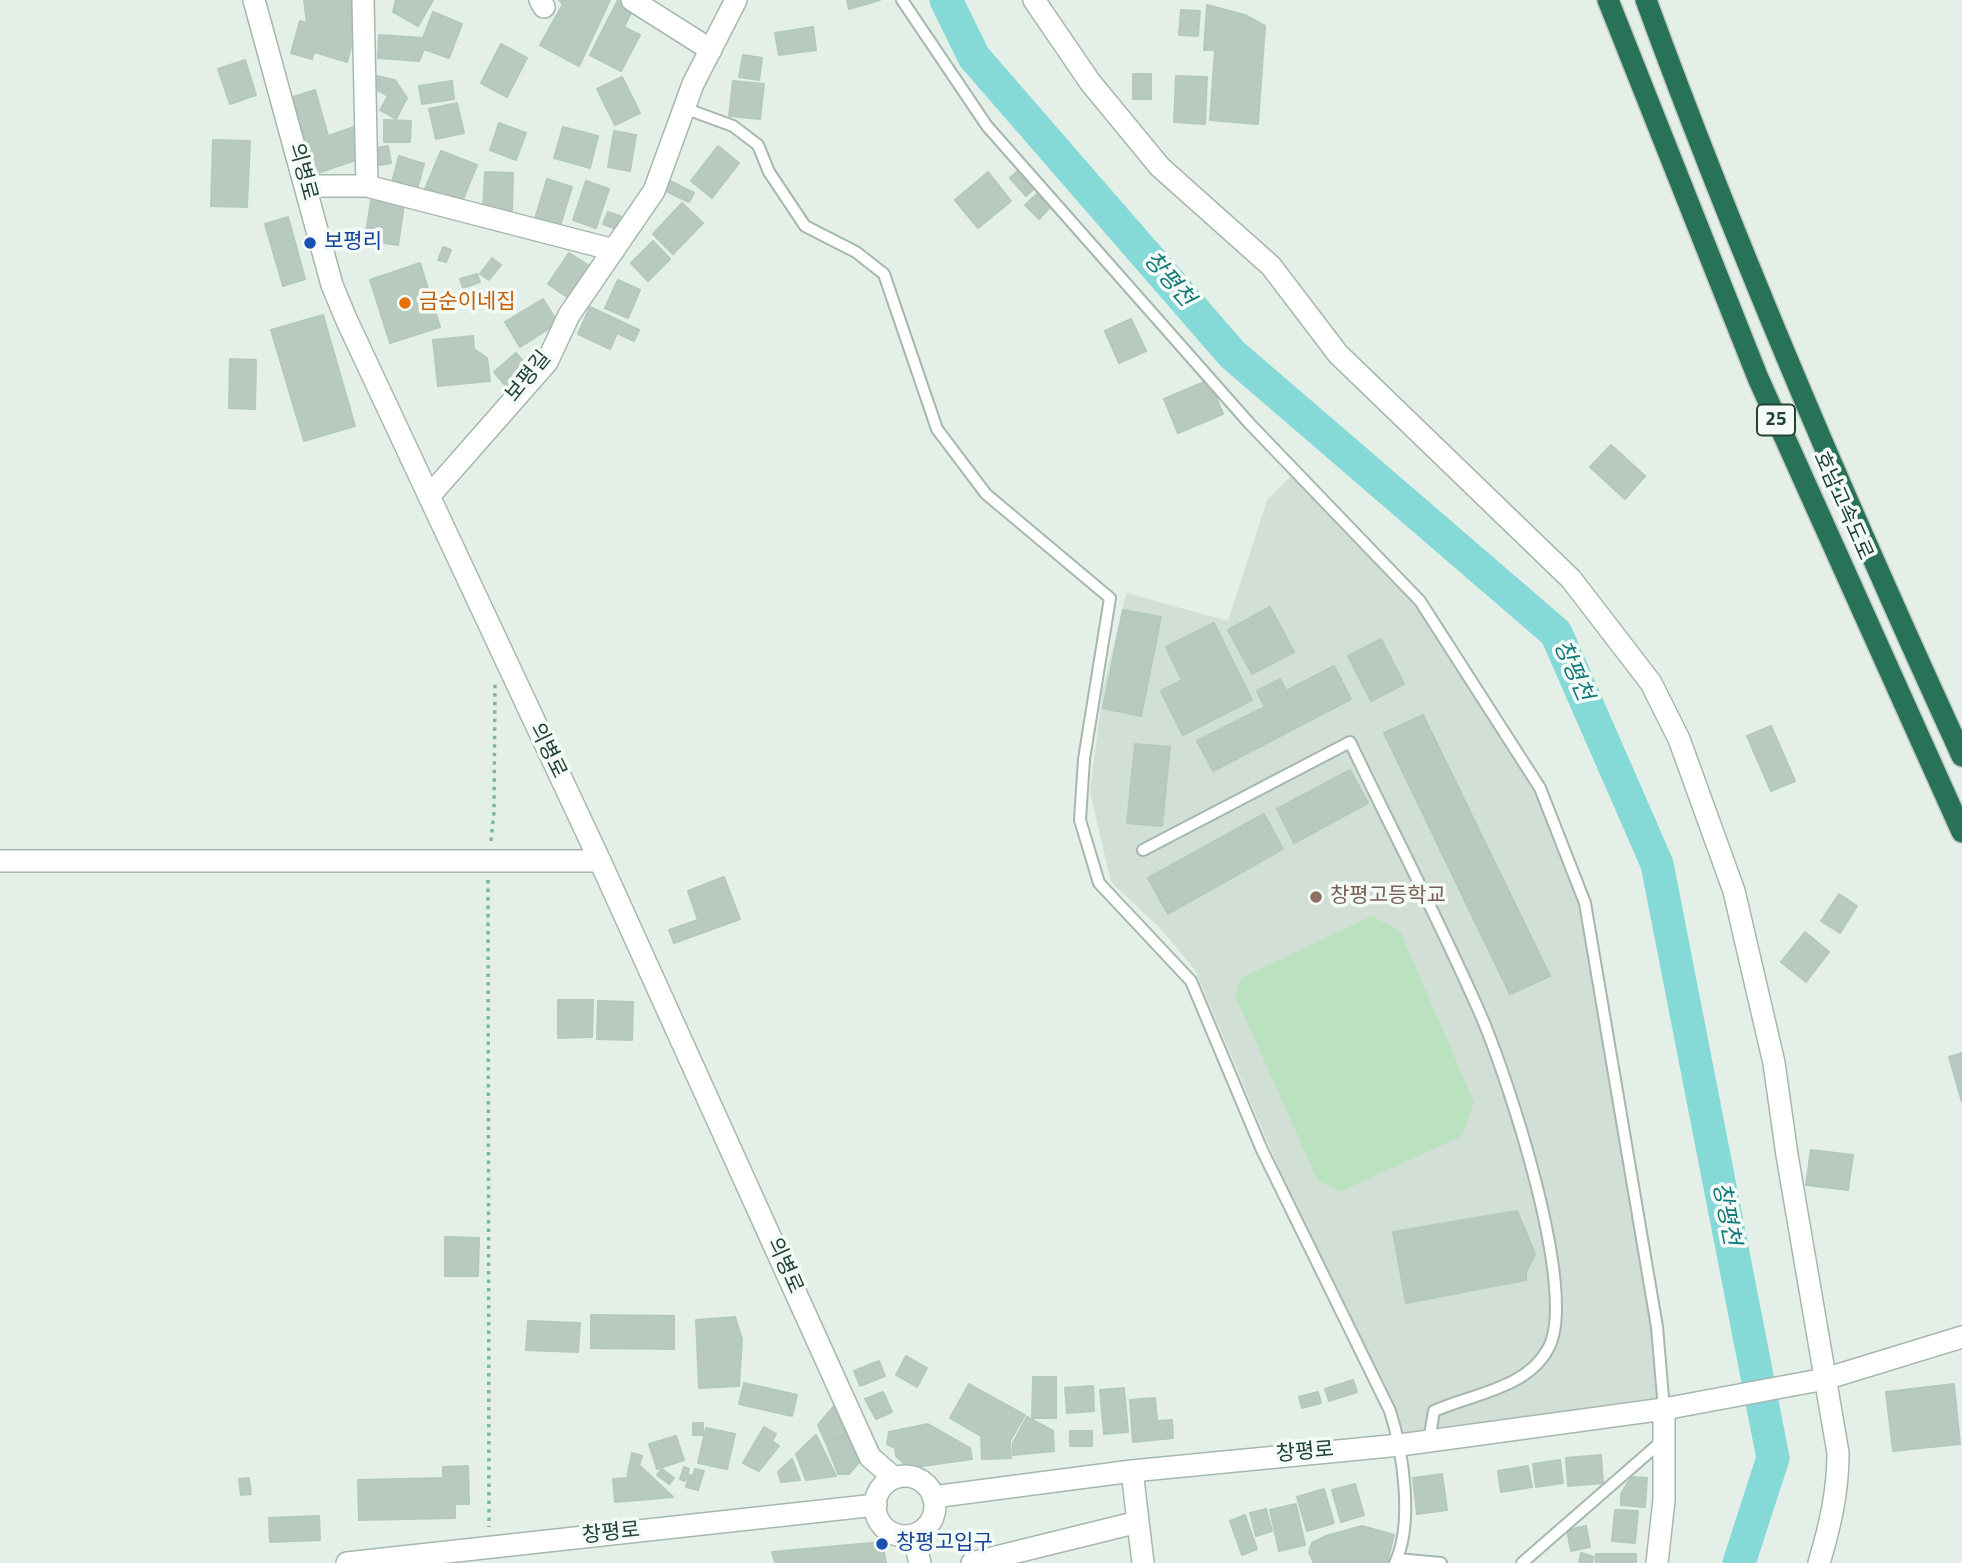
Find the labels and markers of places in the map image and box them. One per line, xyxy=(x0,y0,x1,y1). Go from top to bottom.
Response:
place label: 보평리 xyxy=(324,230,382,256)
marker: 보평리 xyxy=(302,235,318,251)
place label: 금순이네집 xyxy=(419,290,516,316)
marker: 금순이네집 xyxy=(397,295,413,311)
place label: 창평고등학교 xyxy=(1330,884,1446,910)
marker: 창평고등학교 xyxy=(1308,889,1324,905)
place label: 창평고입구 xyxy=(896,1531,993,1557)
marker: 창평고입구 xyxy=(874,1536,890,1552)

